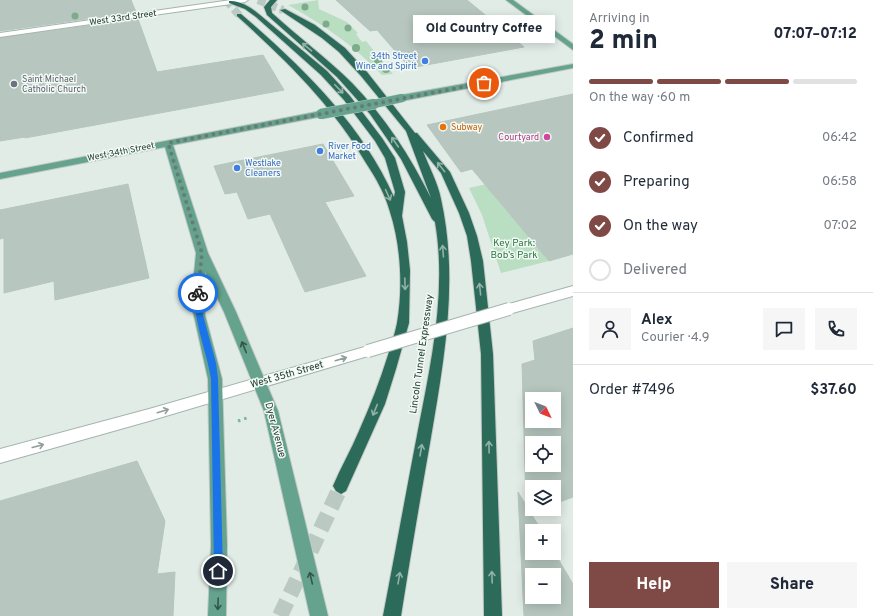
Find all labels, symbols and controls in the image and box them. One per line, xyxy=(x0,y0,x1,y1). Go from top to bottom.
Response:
street label: West 33rd Street xyxy=(89,8,157,28)
text: Arriving in xyxy=(589,11,650,27)
callout: Old Country Coffee xyxy=(413,15,555,43)
text: Old Country Coffee xyxy=(426,21,542,37)
text: 2 min xyxy=(589,25,658,58)
text: 07:07–07:12 xyxy=(774,25,857,44)
one-way arrow xyxy=(302,42,312,51)
place label: 34th Street Wine and Spirit xyxy=(356,51,417,72)
marker: 34th Street Wine and Spirit xyxy=(420,56,430,66)
pin xyxy=(467,66,501,100)
icon: bag xyxy=(473,72,495,94)
place label: Saint Michael Catholic Church xyxy=(22,74,86,95)
marker: Saint Michael Catholic Church xyxy=(9,79,19,89)
one-way arrow xyxy=(334,84,344,94)
text: On the way · 60 m xyxy=(589,90,690,106)
marker: Subway xyxy=(438,122,448,132)
place label: Subway xyxy=(451,122,482,133)
icon: check xyxy=(589,127,611,149)
text: Confirmed xyxy=(623,129,694,148)
text: 06:42 xyxy=(822,130,857,146)
place label: Courtyard xyxy=(498,132,539,143)
marker: Courtyard xyxy=(542,132,552,142)
one-way arrow xyxy=(391,137,399,148)
street label: West 34th Street xyxy=(87,140,155,164)
place label: River Food Market xyxy=(328,141,371,162)
marker: River Food Market xyxy=(315,146,325,156)
place label: Westlake Cleaners xyxy=(245,158,281,179)
one-way arrow xyxy=(437,162,445,173)
marker: Westlake Cleaners xyxy=(232,163,242,173)
icon: check xyxy=(589,171,611,193)
text: Preparing xyxy=(623,173,690,192)
text: 06:58 xyxy=(822,174,857,190)
one-way arrow xyxy=(384,188,392,200)
icon: check xyxy=(589,215,611,237)
text: On the way xyxy=(623,217,698,236)
text: 07:02 xyxy=(824,218,857,234)
park label: Key Park: Bob’s Park xyxy=(490,237,538,262)
one-way arrow xyxy=(439,245,446,258)
text: Delivered xyxy=(623,261,687,280)
courier xyxy=(178,273,218,313)
one-way arrow xyxy=(401,277,408,290)
icon: bike xyxy=(187,282,209,304)
one-way arrow xyxy=(476,283,484,296)
street label: Lincoln Tunnel Expressway xyxy=(407,293,437,415)
button: person xyxy=(589,308,631,350)
button: chat xyxy=(763,308,805,350)
button: phone xyxy=(815,308,857,350)
text: Alex xyxy=(641,311,673,330)
text: Courier · 4.9 xyxy=(641,330,709,346)
one-way arrow xyxy=(240,341,248,353)
one-way arrow xyxy=(335,355,348,362)
street label: West 35th Street xyxy=(249,358,325,392)
text: Order #7496 xyxy=(589,381,675,400)
text: $37.60 xyxy=(810,381,857,400)
north arrow xyxy=(525,392,561,428)
map controls xyxy=(525,392,561,604)
street label: Dyer Avenue xyxy=(261,401,289,459)
one-way arrow xyxy=(371,403,379,415)
one-way arrow xyxy=(156,407,169,414)
button: locate xyxy=(525,436,561,472)
one-way arrow xyxy=(485,441,493,454)
one-way arrow xyxy=(31,442,44,449)
one-way arrow xyxy=(418,443,426,456)
button: layers xyxy=(525,480,561,516)
button: + xyxy=(525,524,561,560)
pin xyxy=(201,554,235,588)
icon: home xyxy=(207,560,229,582)
button: Help xyxy=(589,562,719,608)
button: Share xyxy=(727,562,857,608)
button: − xyxy=(525,568,561,604)
one-way arrow xyxy=(395,571,403,584)
one-way arrow xyxy=(488,571,496,584)
one-way arrow xyxy=(306,572,314,585)
one-way arrow xyxy=(214,597,222,610)

